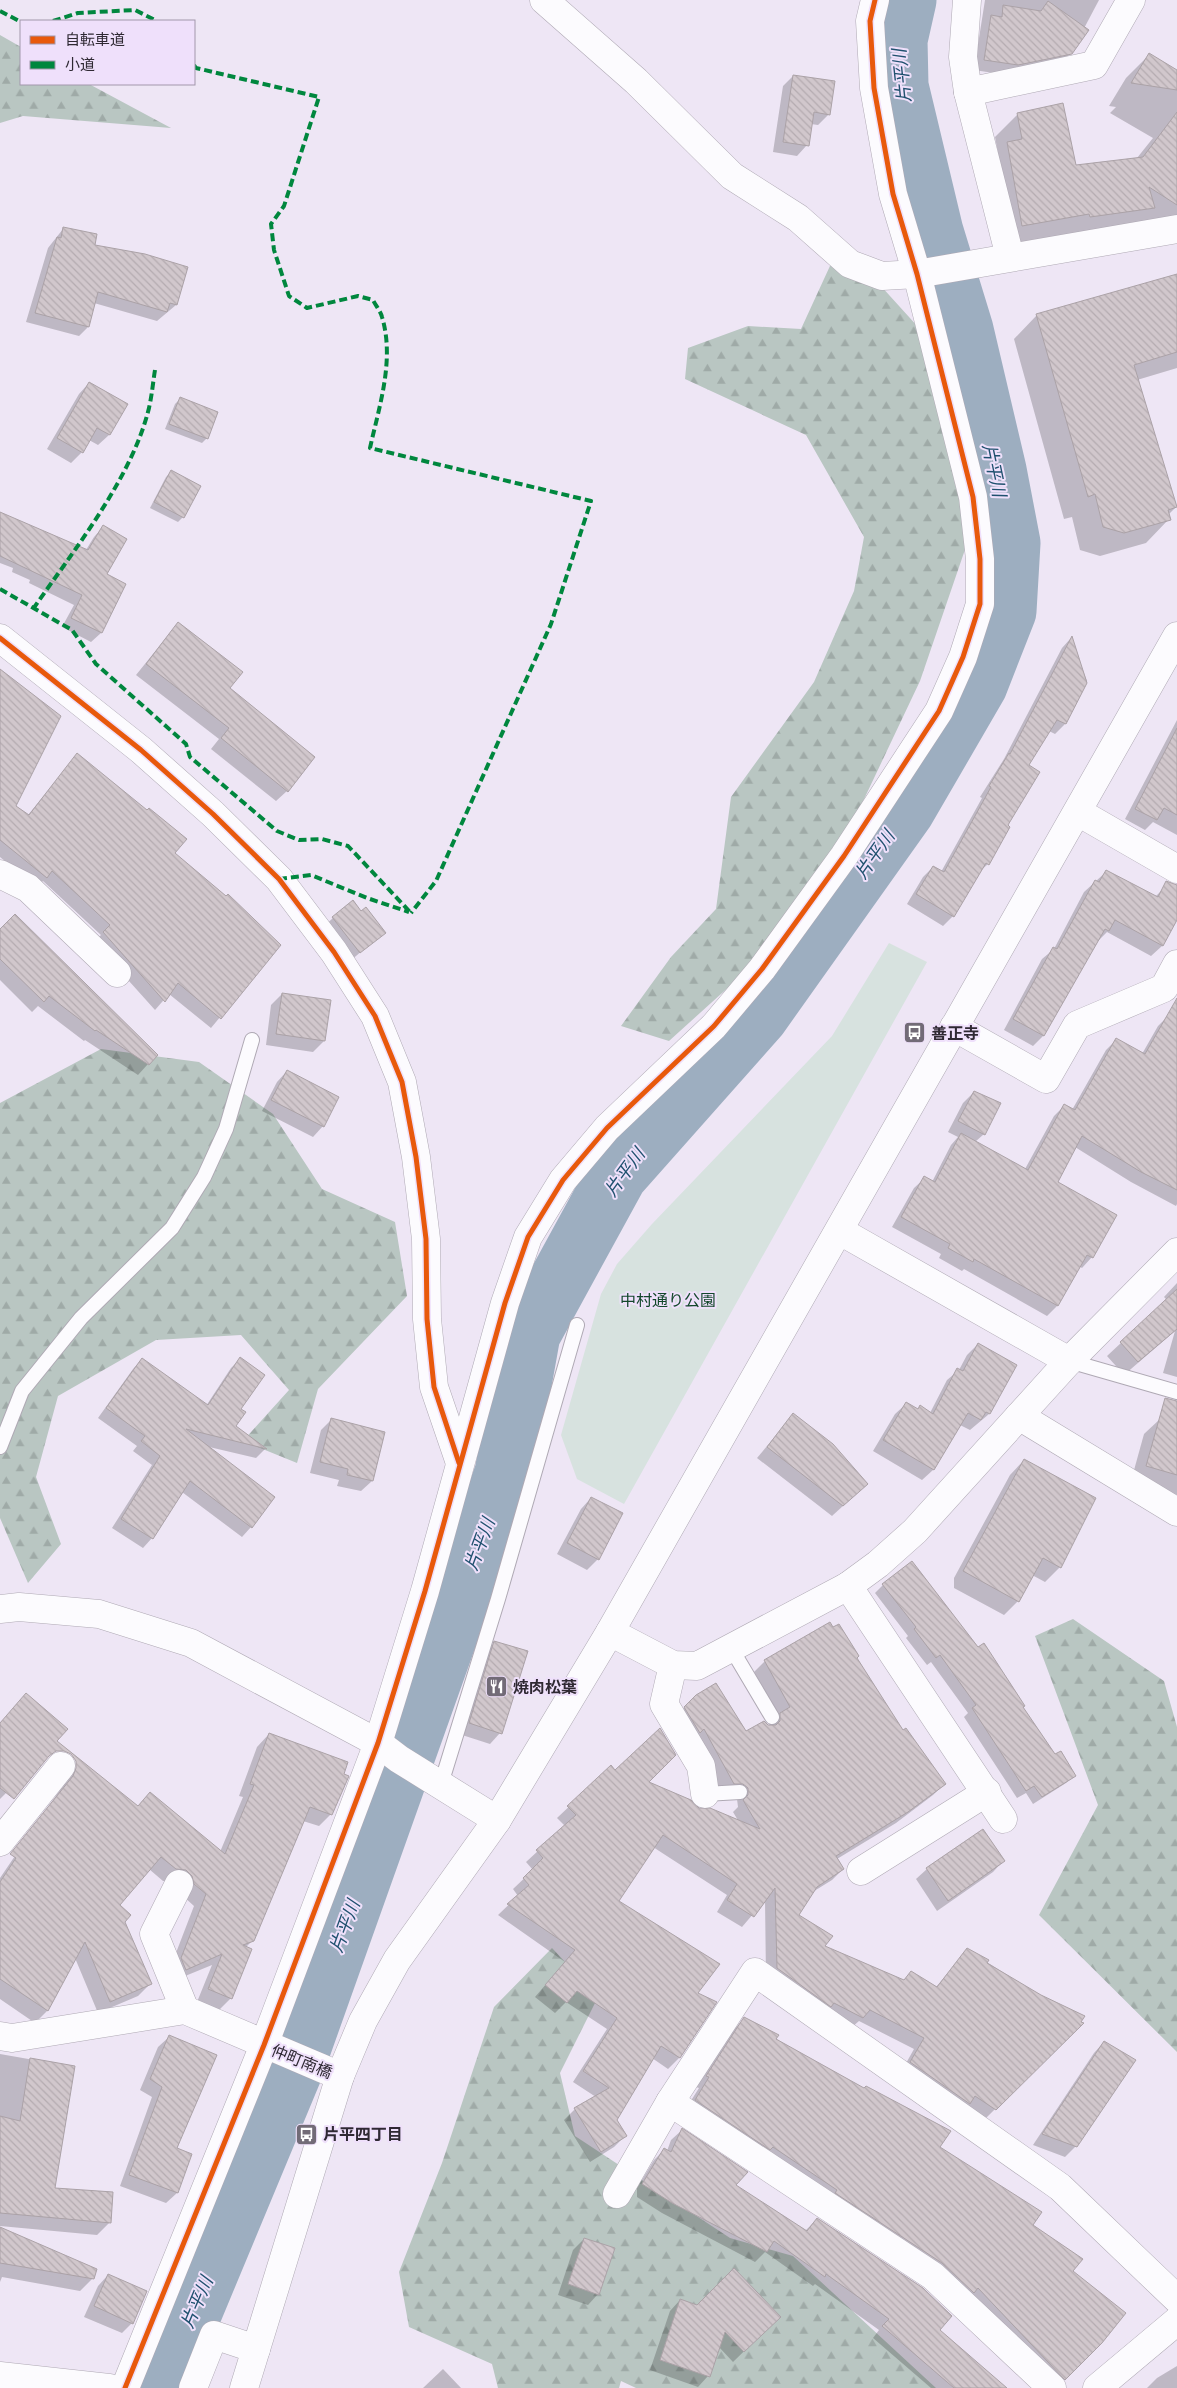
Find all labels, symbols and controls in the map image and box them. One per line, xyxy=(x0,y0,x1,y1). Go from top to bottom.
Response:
legend xyxy=(20,20,195,85)
text: 自転車道 xyxy=(65,29,125,49)
water label: 片平川 xyxy=(886,46,916,104)
text: 小道 xyxy=(65,54,95,74)
water label: 片平川 xyxy=(978,441,1013,501)
water label: 片平川 xyxy=(849,823,900,883)
bus stop icon: 善正寺 xyxy=(903,1021,927,1045)
place label: 善正寺 xyxy=(931,1022,979,1044)
water label: 片平川 xyxy=(598,1141,651,1201)
park label: 中村通り公園 xyxy=(620,1289,716,1311)
water label: 片平川 xyxy=(458,1513,500,1573)
restaurant icon: 焼肉松葉 xyxy=(485,1675,509,1699)
place label: 焼肉松葉 xyxy=(513,1676,577,1698)
water label: 片平川 xyxy=(323,1895,365,1955)
street label: 仲町南橋 xyxy=(268,2039,336,2083)
bus stop icon: 片平四丁目 xyxy=(295,2122,319,2146)
place label: 片平四丁目 xyxy=(323,2123,403,2145)
water label: 片平川 xyxy=(174,2271,218,2332)

